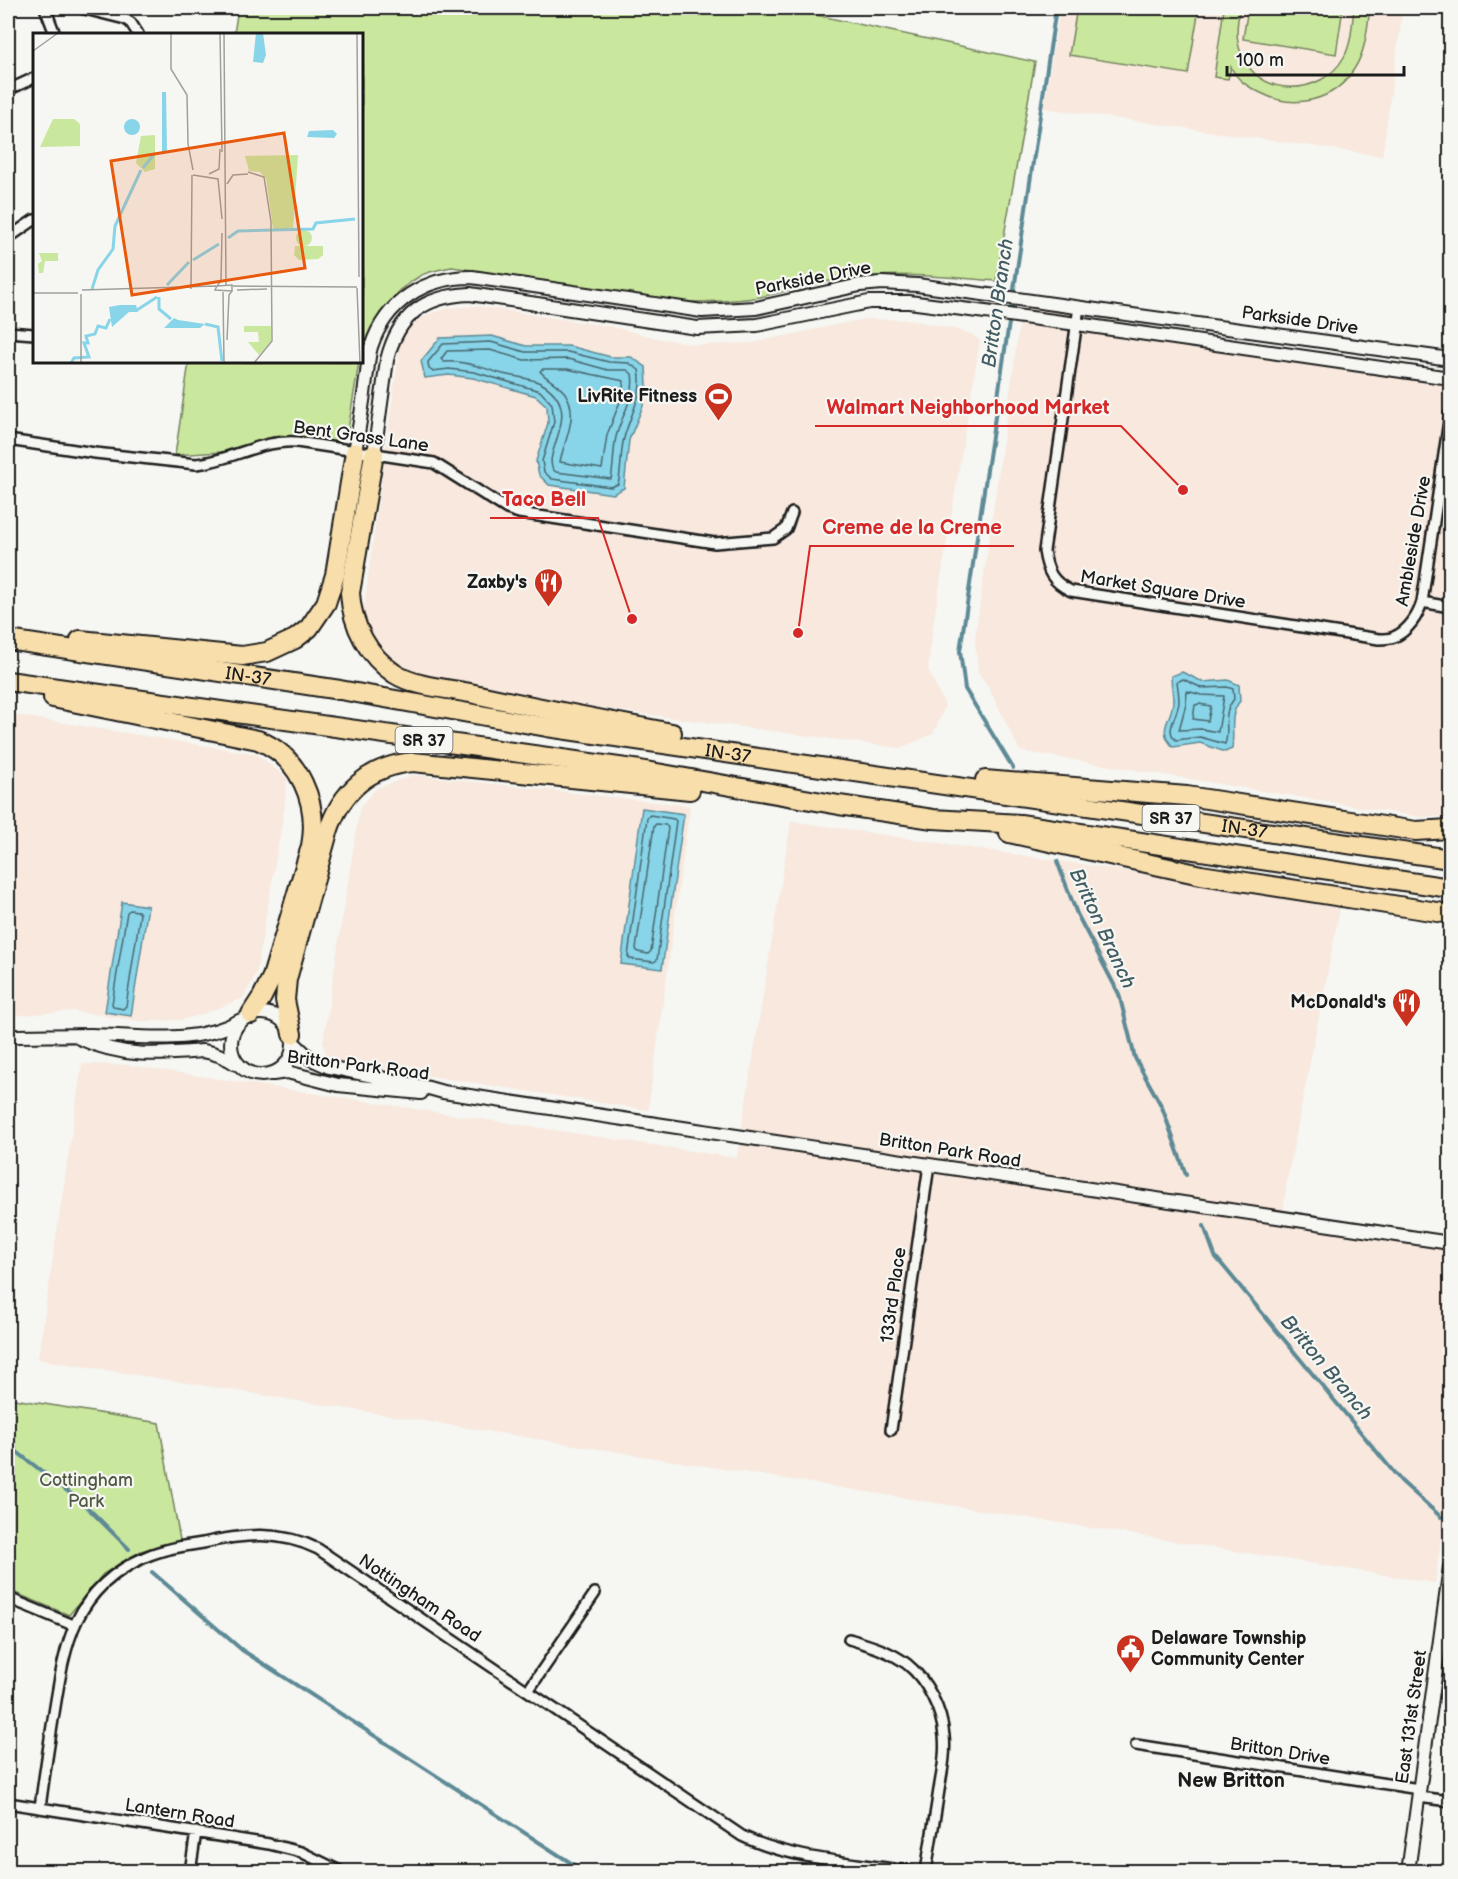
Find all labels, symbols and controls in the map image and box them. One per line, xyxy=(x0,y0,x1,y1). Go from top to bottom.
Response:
inset map xyxy=(33,33,363,363)
scale bar xyxy=(1227,39,1404,77)
text: 100 m xyxy=(1236,50,1284,71)
water label: Britton Branch xyxy=(977,237,1019,369)
street label: Parkside Drive xyxy=(753,257,873,300)
street label: Parkside Drive xyxy=(1240,302,1360,339)
sports icon: LivRite Fitness xyxy=(702,380,734,422)
place label: LivRite Fitness xyxy=(577,386,697,407)
callout: Walmart Neighborhood Market xyxy=(815,388,1121,426)
text: Walmart Neighborhood Market xyxy=(827,396,1110,420)
street label: Bent Grass Lane xyxy=(292,417,430,456)
street label: Ambleside Drive xyxy=(1392,474,1435,608)
callout: Taco Bell xyxy=(490,480,598,518)
text: Taco Bell xyxy=(502,488,586,512)
callout: Creme de la Creme xyxy=(810,508,1014,546)
text: Creme de la Creme xyxy=(822,516,1002,540)
restaurant icon: Zaxby's xyxy=(532,566,564,608)
street label: Market Square Drive xyxy=(1079,566,1247,613)
place label: Zaxby's xyxy=(467,572,527,593)
street label: IN-37 xyxy=(224,663,273,690)
road number: SR 37 xyxy=(396,727,452,753)
street label: IN-37 xyxy=(704,740,752,768)
road number: SR 37 xyxy=(1142,805,1200,831)
street label: IN-37 xyxy=(1220,816,1269,843)
water label: Britton Branch xyxy=(1064,864,1140,992)
restaurant icon: McDonald's xyxy=(1391,986,1423,1028)
place label: McDonald's xyxy=(1290,992,1386,1013)
street label: Britton Park Road xyxy=(286,1046,430,1085)
street label: Britton Park Road xyxy=(878,1129,1022,1172)
street label: 133rd Place xyxy=(876,1246,911,1344)
water label: Britton Branch xyxy=(1275,1310,1377,1425)
park label: Cottingham Park xyxy=(39,1470,133,1512)
street label: Nottingham Road xyxy=(355,1550,485,1647)
place label: Delaware Township Community Center xyxy=(1151,1628,1306,1670)
public building icon: Delaware Township Community Center xyxy=(1114,1632,1146,1674)
street label: East 131st Street xyxy=(1392,1648,1431,1785)
street label: Britton Drive xyxy=(1228,1733,1332,1770)
district label: New Britton xyxy=(1177,1769,1285,1793)
street label: Lantern Road xyxy=(124,1794,236,1833)

